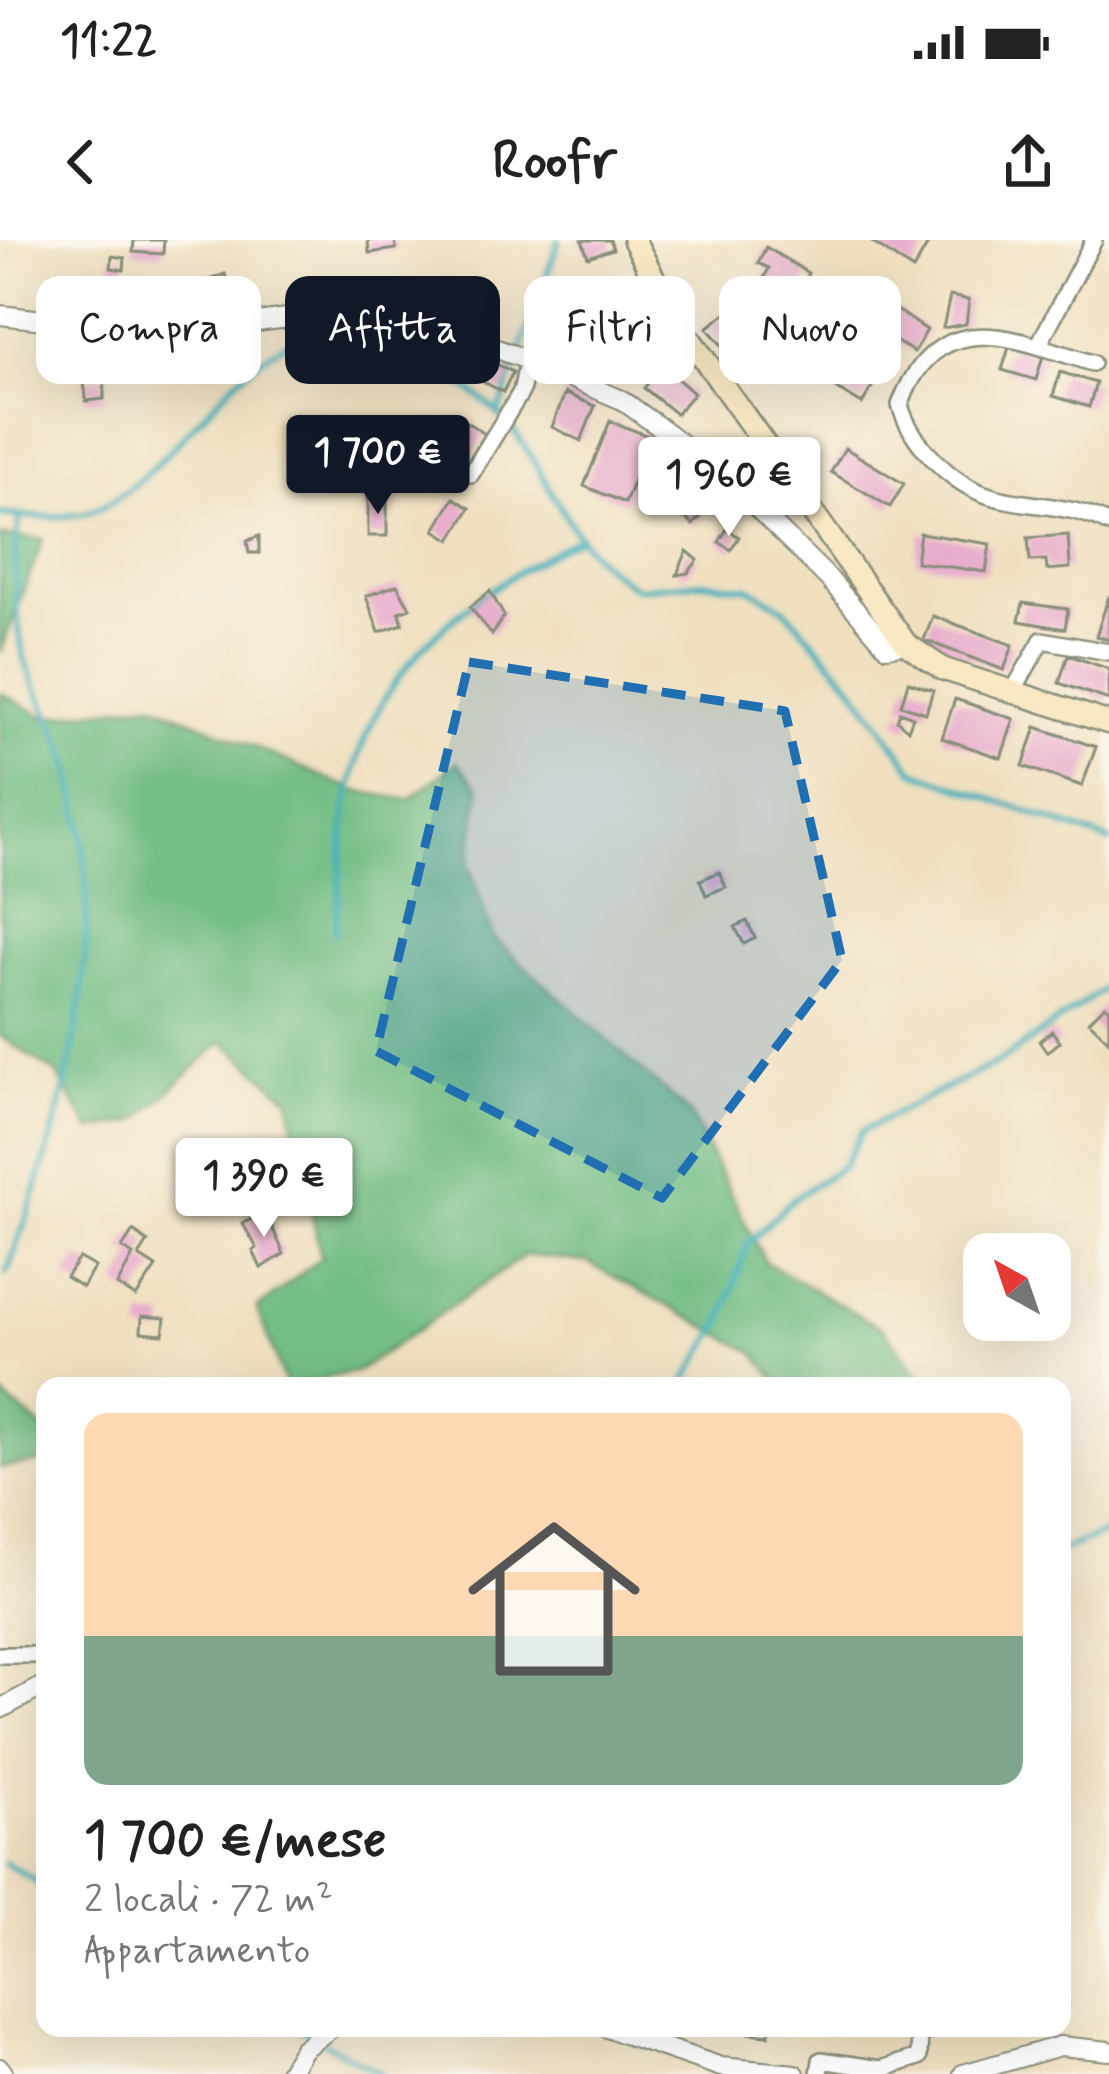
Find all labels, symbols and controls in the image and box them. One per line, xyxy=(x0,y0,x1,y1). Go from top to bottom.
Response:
text: 11:22 xyxy=(60,13,157,72)
text: Roofr xyxy=(492,127,617,198)
icon: back xyxy=(48,129,114,195)
icon: share xyxy=(995,129,1061,195)
chip: Compra xyxy=(36,276,261,384)
chip: Affitta xyxy=(285,276,500,384)
chip: Filtri xyxy=(524,276,695,384)
chip: Nuovo xyxy=(719,276,901,384)
pin: 1 700 € xyxy=(267,415,489,517)
text: 1 700 € xyxy=(314,428,442,479)
pin: 1 960 € xyxy=(618,437,840,539)
text: 1 960 € xyxy=(665,450,793,501)
pin: 1 390 € xyxy=(153,1138,375,1240)
text: 1 390 € xyxy=(203,1151,325,1202)
north arrow xyxy=(963,1233,1071,1341)
map controls xyxy=(963,1233,1071,1341)
icon: home xyxy=(446,1491,662,1707)
text: 1 700 €/mese xyxy=(84,1809,386,1875)
text: 2 locali · 72 m² xyxy=(84,1875,333,1926)
text: Appartamento xyxy=(84,1926,310,1977)

